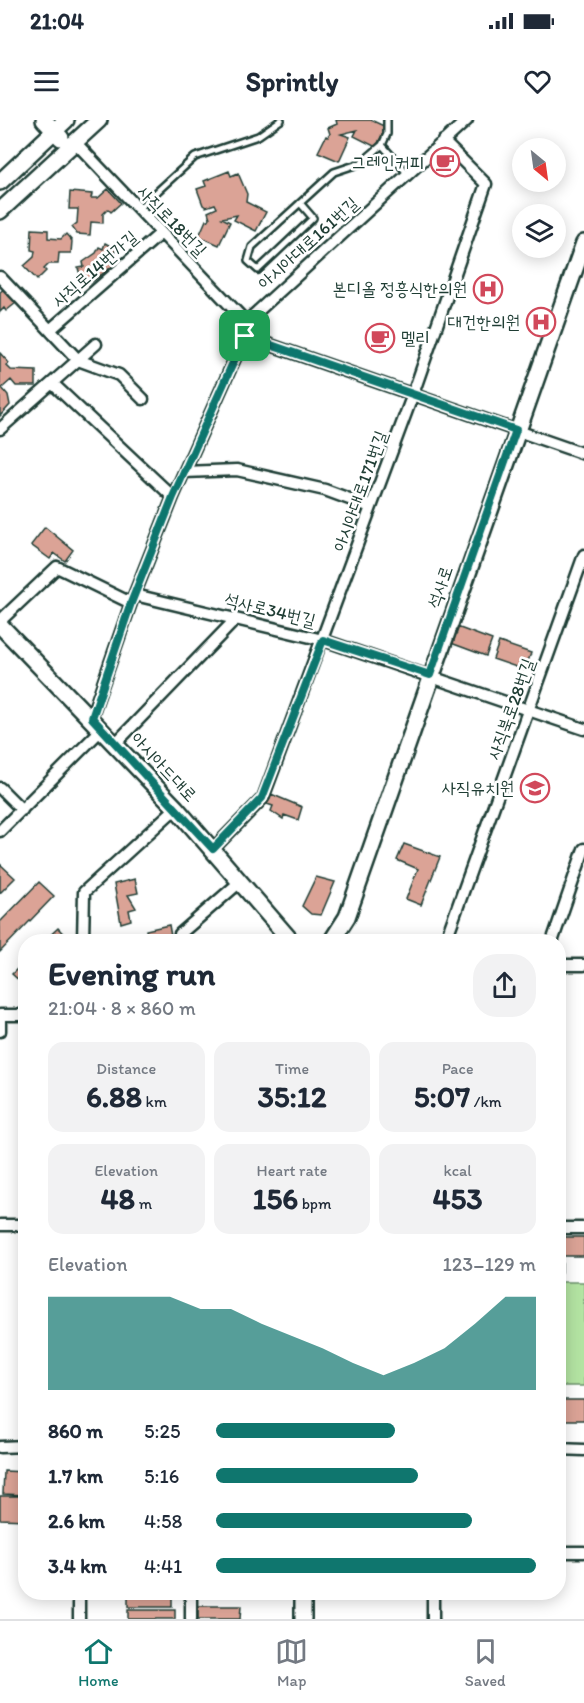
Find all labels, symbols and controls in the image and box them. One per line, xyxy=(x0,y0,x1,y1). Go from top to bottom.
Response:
text: 21:04 xyxy=(30,8,84,35)
icon: menu xyxy=(30,65,63,98)
text: Sprintly xyxy=(246,65,338,98)
icon: heart xyxy=(521,65,554,98)
north arrow xyxy=(512,138,566,192)
map controls xyxy=(512,138,566,258)
cafe icon: 그레인커피 xyxy=(429,146,461,178)
place label: 그레인커피 xyxy=(352,151,424,173)
street label: 사직로18번길 xyxy=(133,181,212,262)
street label: 아시아대로161번길 xyxy=(253,192,363,294)
button: layers xyxy=(512,204,566,258)
street label: 사직로14번가길 xyxy=(48,226,143,312)
hospital icon: 본디올 정흥식한의원 xyxy=(472,273,504,305)
place label: 본디올 정흥식한의원 xyxy=(333,278,467,300)
hospital icon: 대건한의원 xyxy=(525,306,557,338)
pin xyxy=(219,310,270,361)
place label: 대건한의원 xyxy=(448,311,520,333)
icon: arrive xyxy=(228,319,261,352)
cafe icon: 멜리 xyxy=(364,322,396,354)
place label: 멜리 xyxy=(401,327,430,349)
street label: 아시아대로171번길 xyxy=(328,427,392,554)
street label: 석사로 xyxy=(423,563,457,611)
street label: 석사로34번길 xyxy=(222,588,318,632)
street label: 사직북로28번길 xyxy=(482,655,540,763)
street label: 아시아드대로 xyxy=(126,728,202,806)
school or university icon: 사직유치원 xyxy=(519,772,551,804)
place label: 사직유치원 xyxy=(442,777,514,799)
text: Evening run xyxy=(48,954,215,993)
button: share xyxy=(473,954,536,1017)
text: 21:04 · 8 × 860 m xyxy=(48,996,196,1020)
text: Distance xyxy=(96,1059,156,1078)
text: Time xyxy=(275,1059,309,1078)
text: Pace xyxy=(442,1059,474,1078)
text: 6.88 xyxy=(86,1078,142,1115)
text: 35:12 xyxy=(257,1078,327,1115)
text: 5:07 xyxy=(414,1078,470,1115)
text: km xyxy=(142,1092,167,1111)
text: /km xyxy=(470,1092,502,1111)
text: Elevation xyxy=(95,1161,158,1180)
text: Heart rate xyxy=(257,1161,327,1180)
text: kcal xyxy=(443,1161,472,1180)
text: 48 xyxy=(101,1180,135,1217)
text: 156 xyxy=(253,1180,298,1217)
text: 453 xyxy=(433,1180,483,1217)
text: m xyxy=(135,1194,152,1213)
text: bpm xyxy=(298,1194,331,1213)
text: Elevation xyxy=(48,1252,127,1276)
text: 123–129 m xyxy=(443,1252,536,1276)
text: 860 m xyxy=(48,1419,103,1443)
text: 5:25 xyxy=(144,1419,180,1443)
text: 1.7 km xyxy=(48,1464,103,1488)
text: 5:16 xyxy=(144,1464,179,1488)
text: 2.6 km xyxy=(48,1509,105,1533)
text: 4:58 xyxy=(144,1509,182,1533)
text: 3.4 km xyxy=(48,1554,107,1578)
text: 4:41 xyxy=(144,1554,182,1578)
tab: Home xyxy=(78,1635,119,1690)
tab: Map xyxy=(275,1635,308,1690)
tab: Saved xyxy=(465,1635,506,1690)

